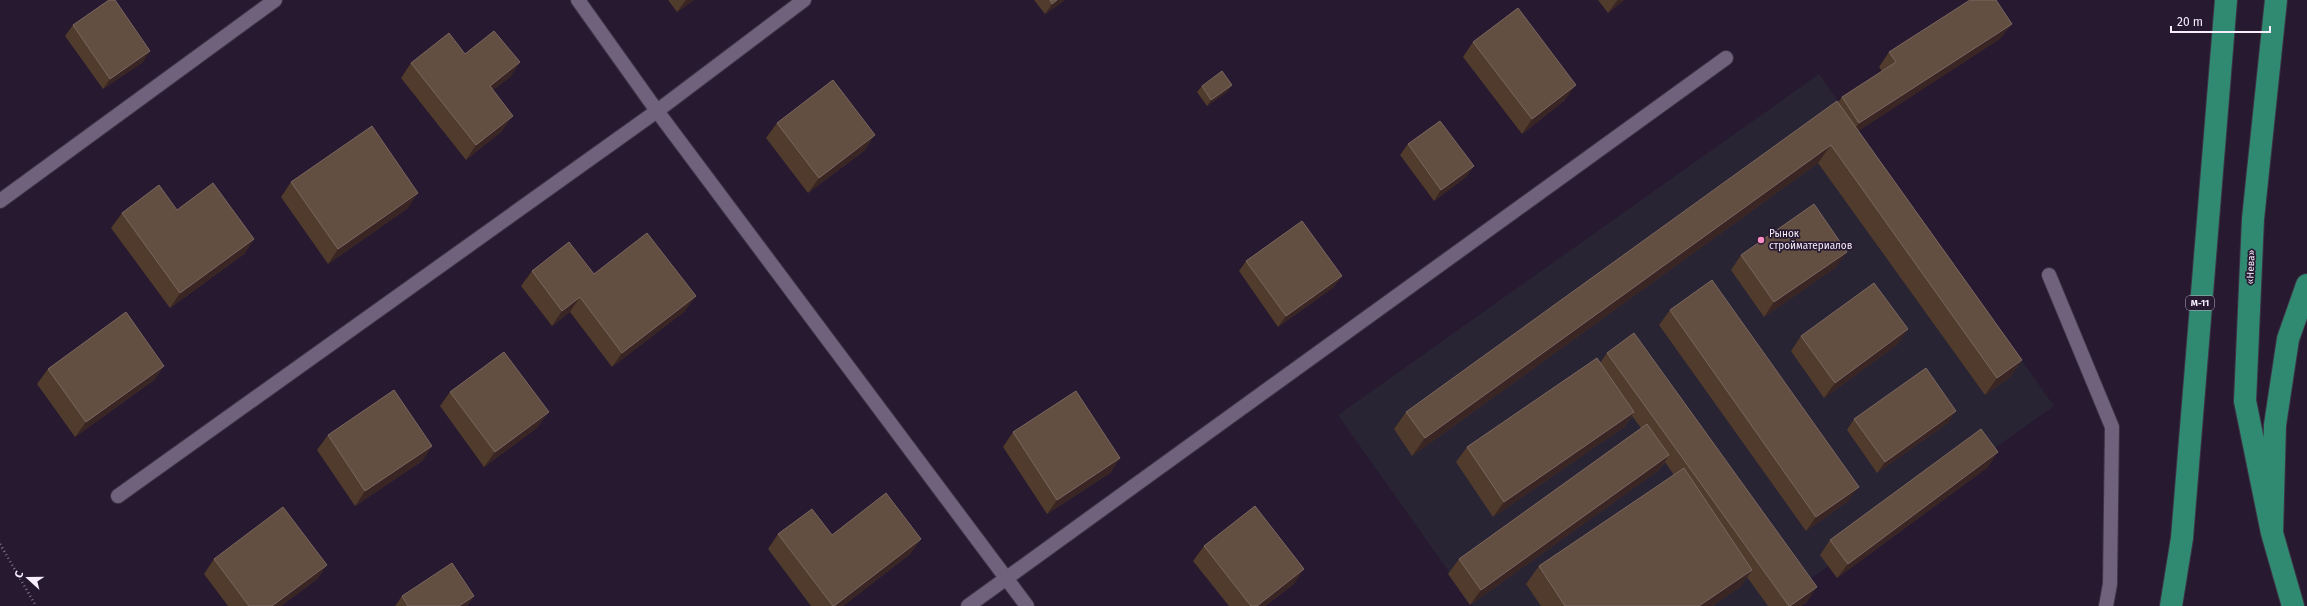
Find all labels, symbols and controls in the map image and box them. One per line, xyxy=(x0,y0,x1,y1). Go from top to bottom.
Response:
scale bar xyxy=(2171,8,2270,34)
text: 20 m xyxy=(2177,15,2203,29)
place label: Рынок стройматериалов xyxy=(1769,228,1853,252)
marker: Рынок стройматериалов xyxy=(1756,235,1766,245)
street label: «Нева» xyxy=(2244,249,2258,285)
road number: М-11 xyxy=(2186,296,2214,310)
north arrow xyxy=(8,558,48,598)
text: С xyxy=(12,569,27,580)

